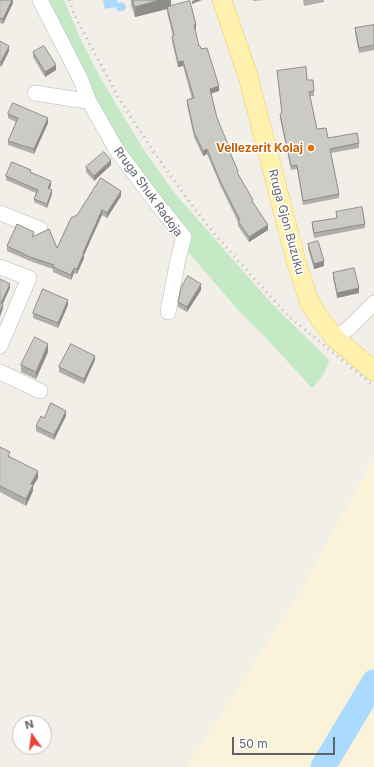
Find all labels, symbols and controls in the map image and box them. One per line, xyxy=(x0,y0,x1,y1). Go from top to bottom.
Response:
place label: Vellezerit Kolaj xyxy=(216,141,303,155)
marker: Vellezerit Kolaj xyxy=(306,143,316,153)
street label: Rruga Shuk Radoja xyxy=(111,144,185,240)
street label: Rruga Gjon Buzuku xyxy=(265,168,307,276)
north arrow xyxy=(12,715,52,755)
text: N xyxy=(24,717,35,732)
scale bar xyxy=(234,729,337,755)
text: 50 m xyxy=(239,736,268,751)

